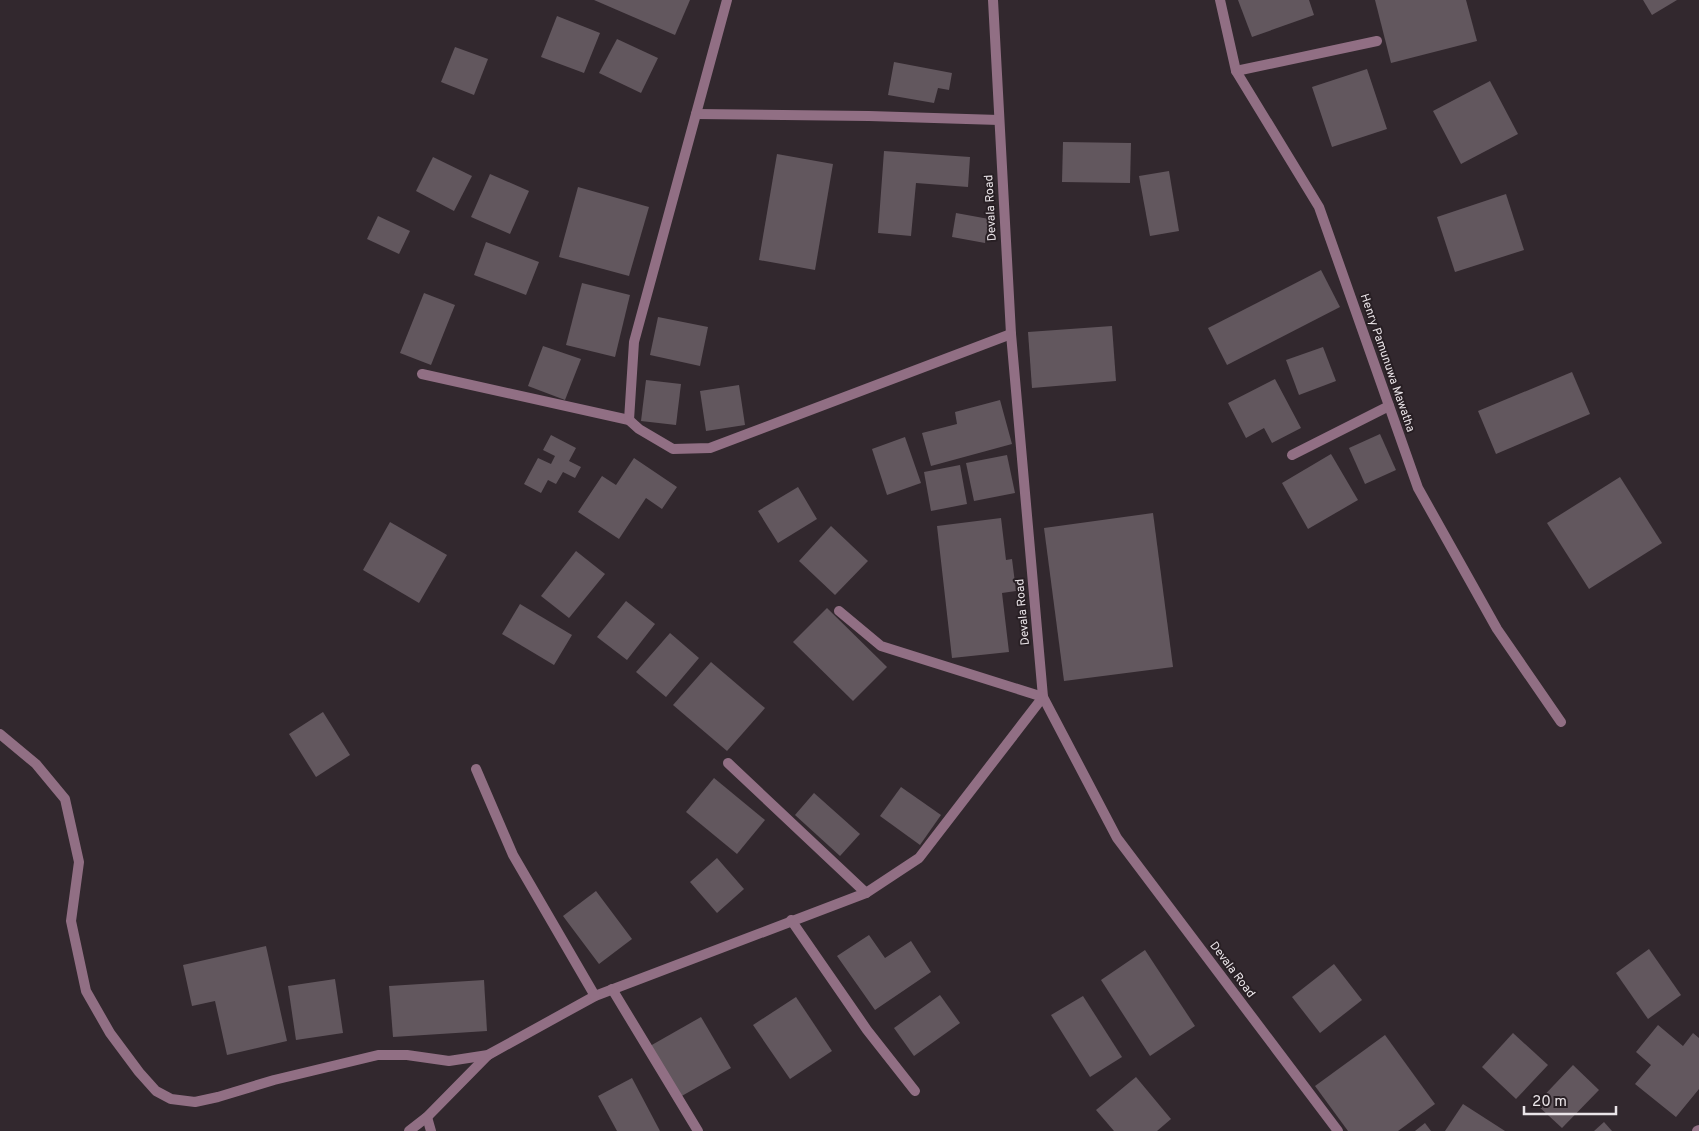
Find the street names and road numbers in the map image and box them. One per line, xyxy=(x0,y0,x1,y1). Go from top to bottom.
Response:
street label: Devala Road xyxy=(981,174,1001,242)
street label: Henry Pamunuwa Mawatha xyxy=(1356,292,1418,434)
street label: Devala Road xyxy=(1012,578,1034,646)
street label: Devala Road xyxy=(1206,939,1258,1001)

